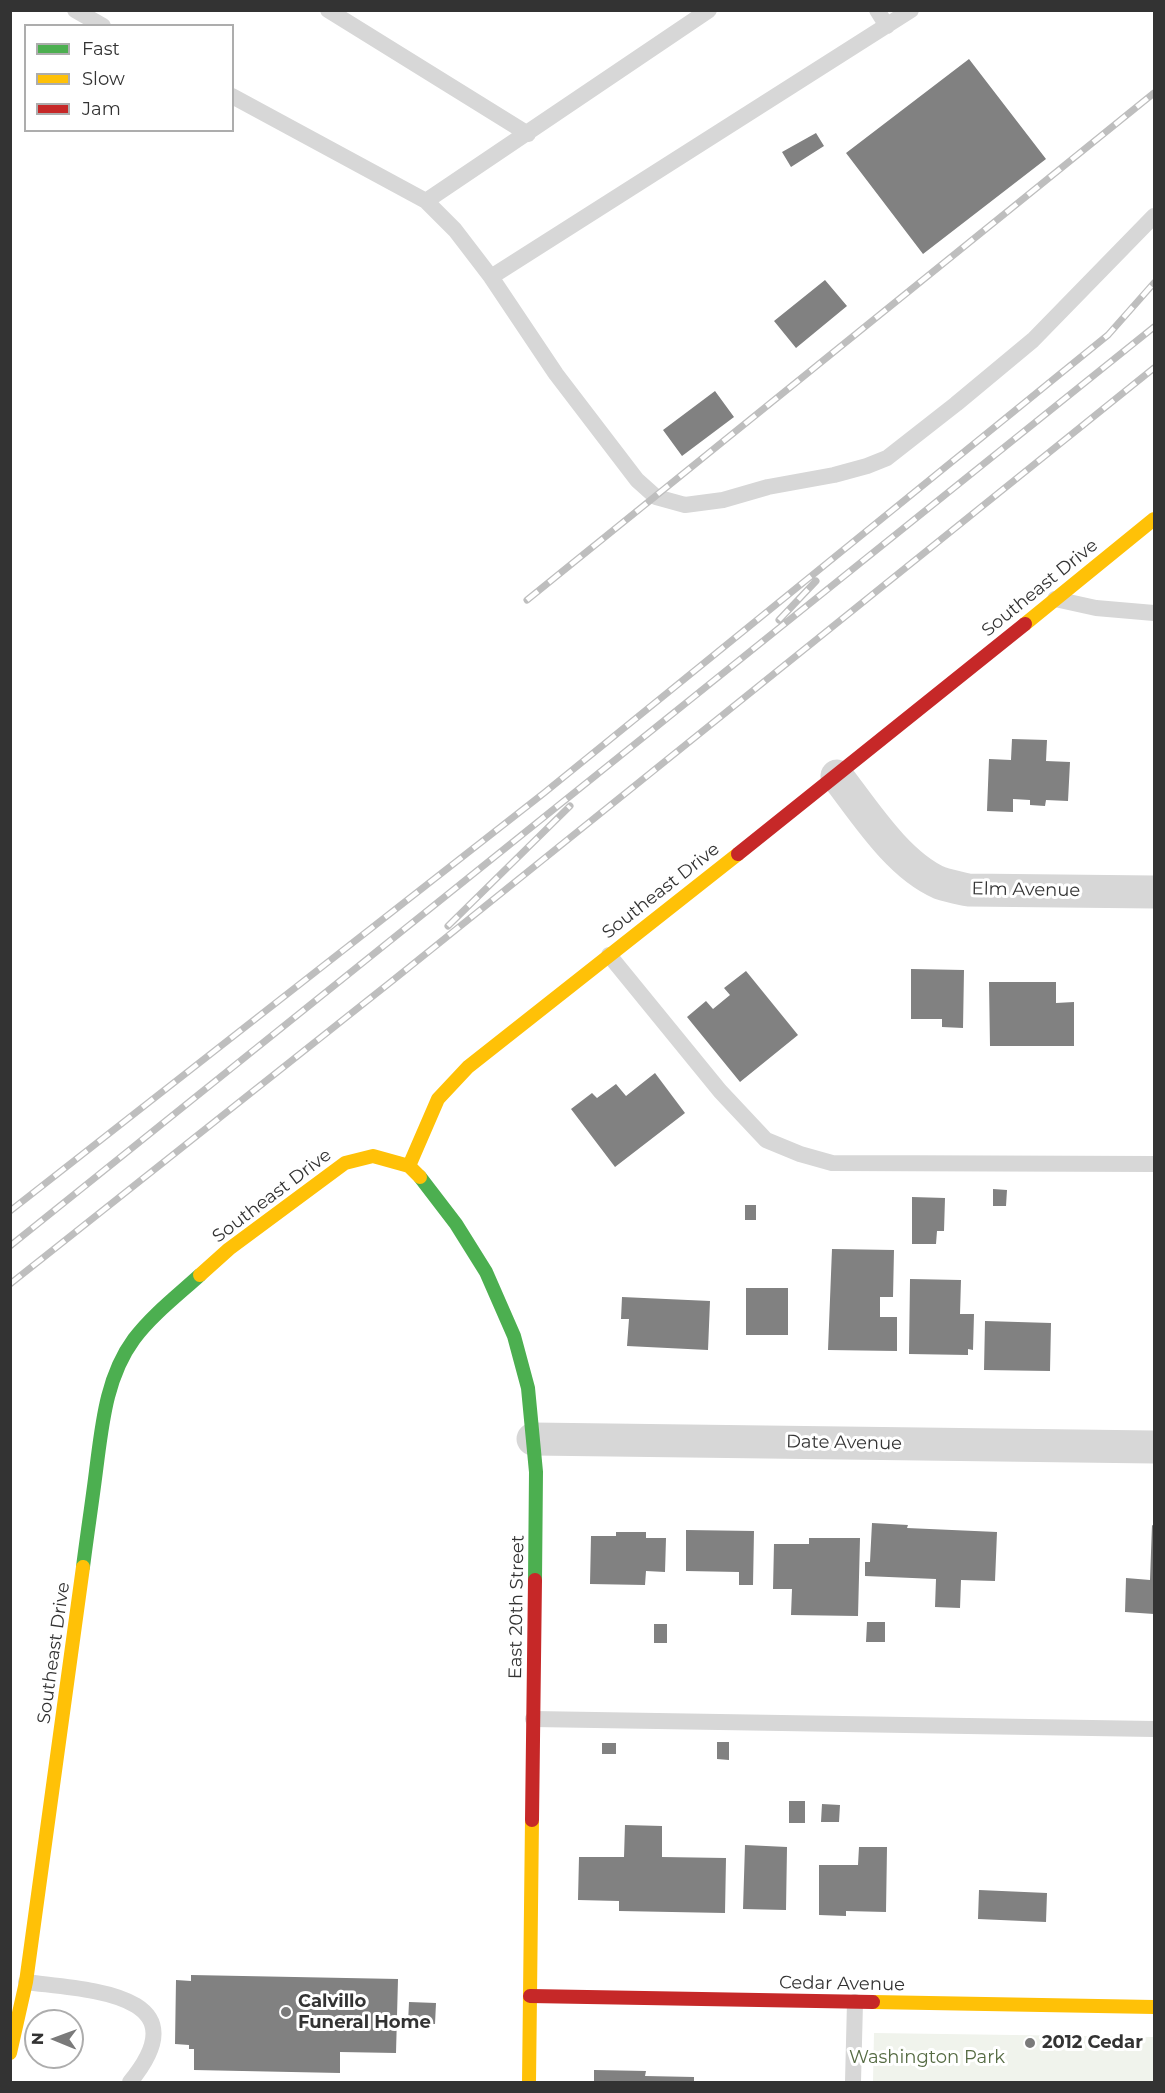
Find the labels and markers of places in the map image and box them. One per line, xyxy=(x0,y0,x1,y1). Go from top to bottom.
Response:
place label: Calvillo Funeral Home xyxy=(298,1991,431,2034)
marker: Calvillo Funeral Home xyxy=(279,2005,293,2019)
place label: 2012 Cedar xyxy=(1042,2032,1143,2054)
marker: 2012 Cedar xyxy=(1023,2036,1037,2050)

